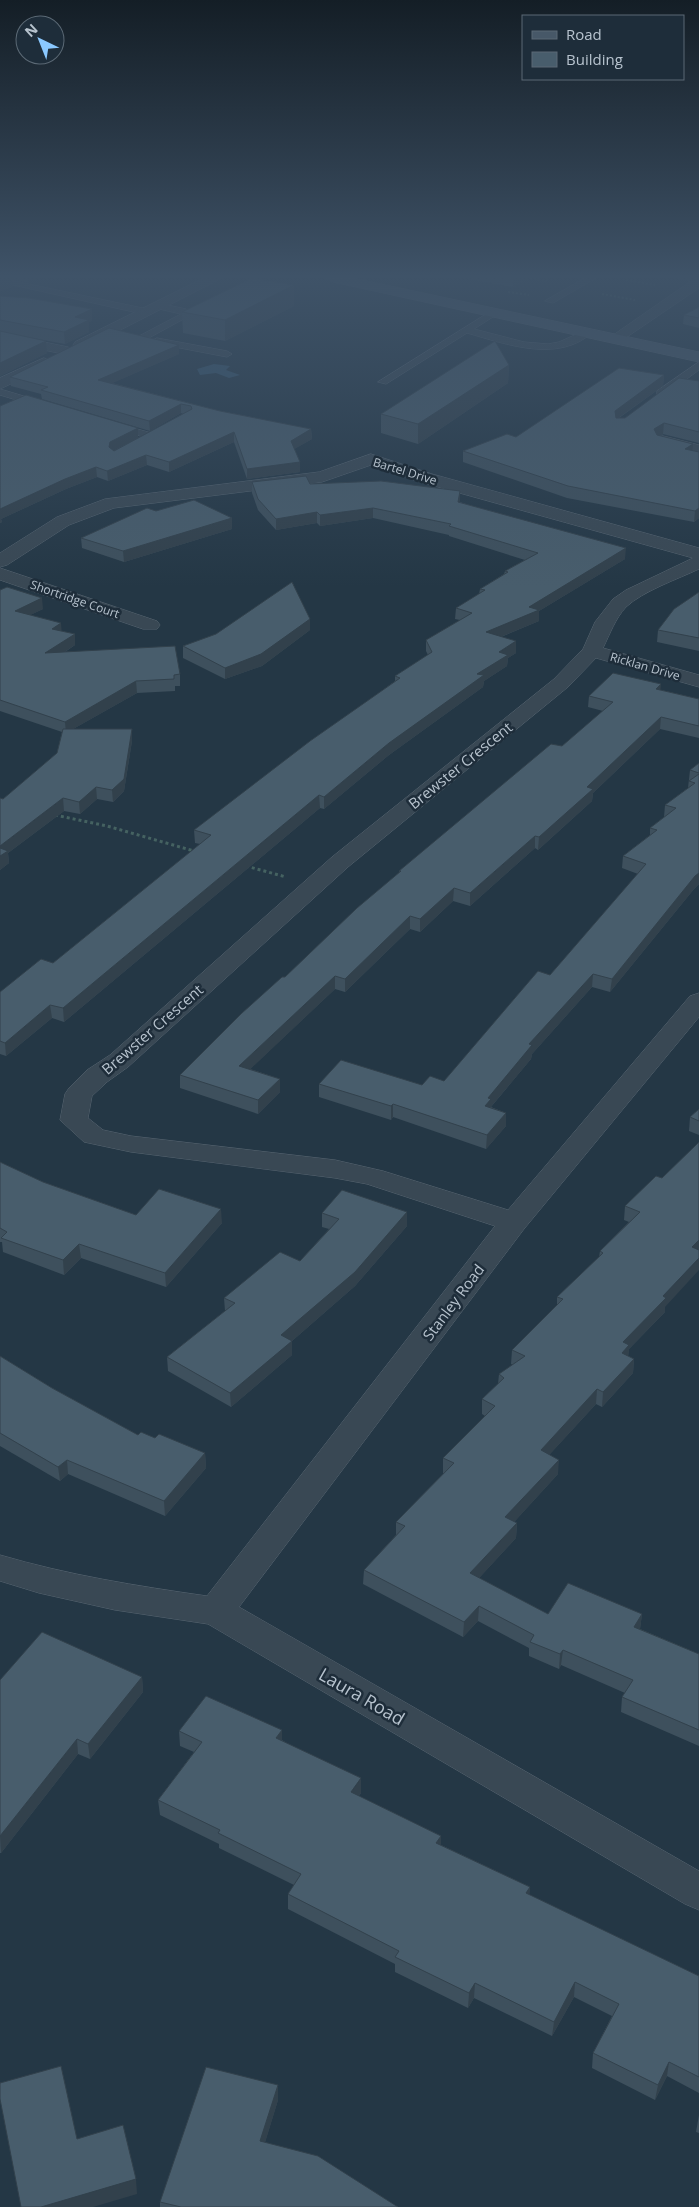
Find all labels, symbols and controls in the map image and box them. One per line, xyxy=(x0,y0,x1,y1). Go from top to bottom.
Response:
north arrow xyxy=(15,15,65,65)
legend xyxy=(522,15,684,80)
text: N xyxy=(20,19,41,41)
text: Road xyxy=(566,24,602,44)
text: Building xyxy=(566,49,623,69)
street label: Bartel Drive xyxy=(371,453,439,489)
street label: Shortridge Court xyxy=(28,576,122,622)
street label: Ricklan Drive xyxy=(608,648,682,684)
street label: Brewster Crescent xyxy=(404,717,516,813)
street label: Brewster Crescent xyxy=(97,979,207,1079)
street label: Stanley Road xyxy=(418,1260,488,1344)
street label: Laura Road xyxy=(315,1662,409,1730)

